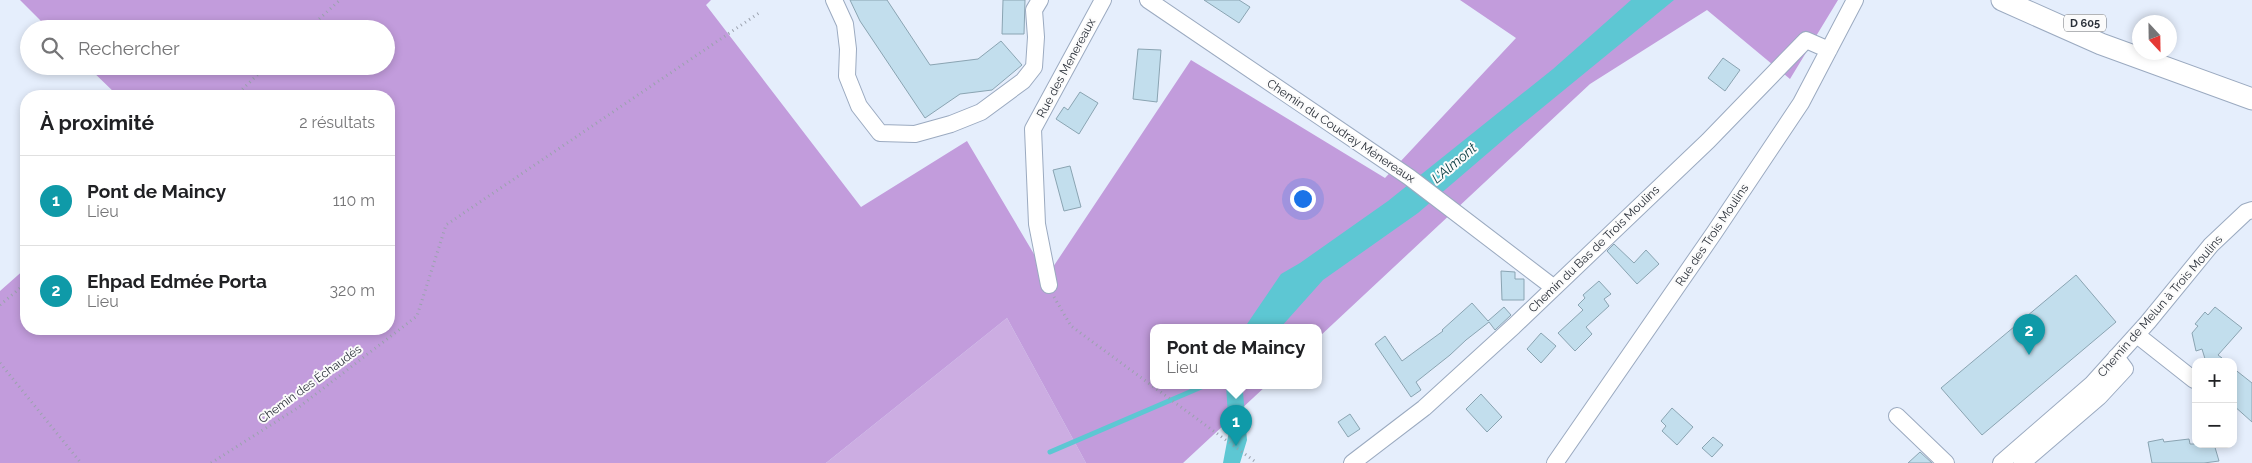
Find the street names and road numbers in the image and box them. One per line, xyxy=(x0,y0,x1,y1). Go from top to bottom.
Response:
road number: D 605 xyxy=(2064,14,2106,32)
street label: Rue des Menereaux xyxy=(1034,16,1098,120)
street label: Chemin du Coudray Ménereaux xyxy=(1264,76,1418,186)
street label: Rue des Trois Moulins xyxy=(1673,181,1752,289)
street label: Chemin du Bas de Trois Moulins xyxy=(1526,183,1662,315)
street label: Chemin de Melun à Trois Moulins xyxy=(2095,232,2225,380)
street label: Chemin des Échaudés xyxy=(256,342,364,426)

